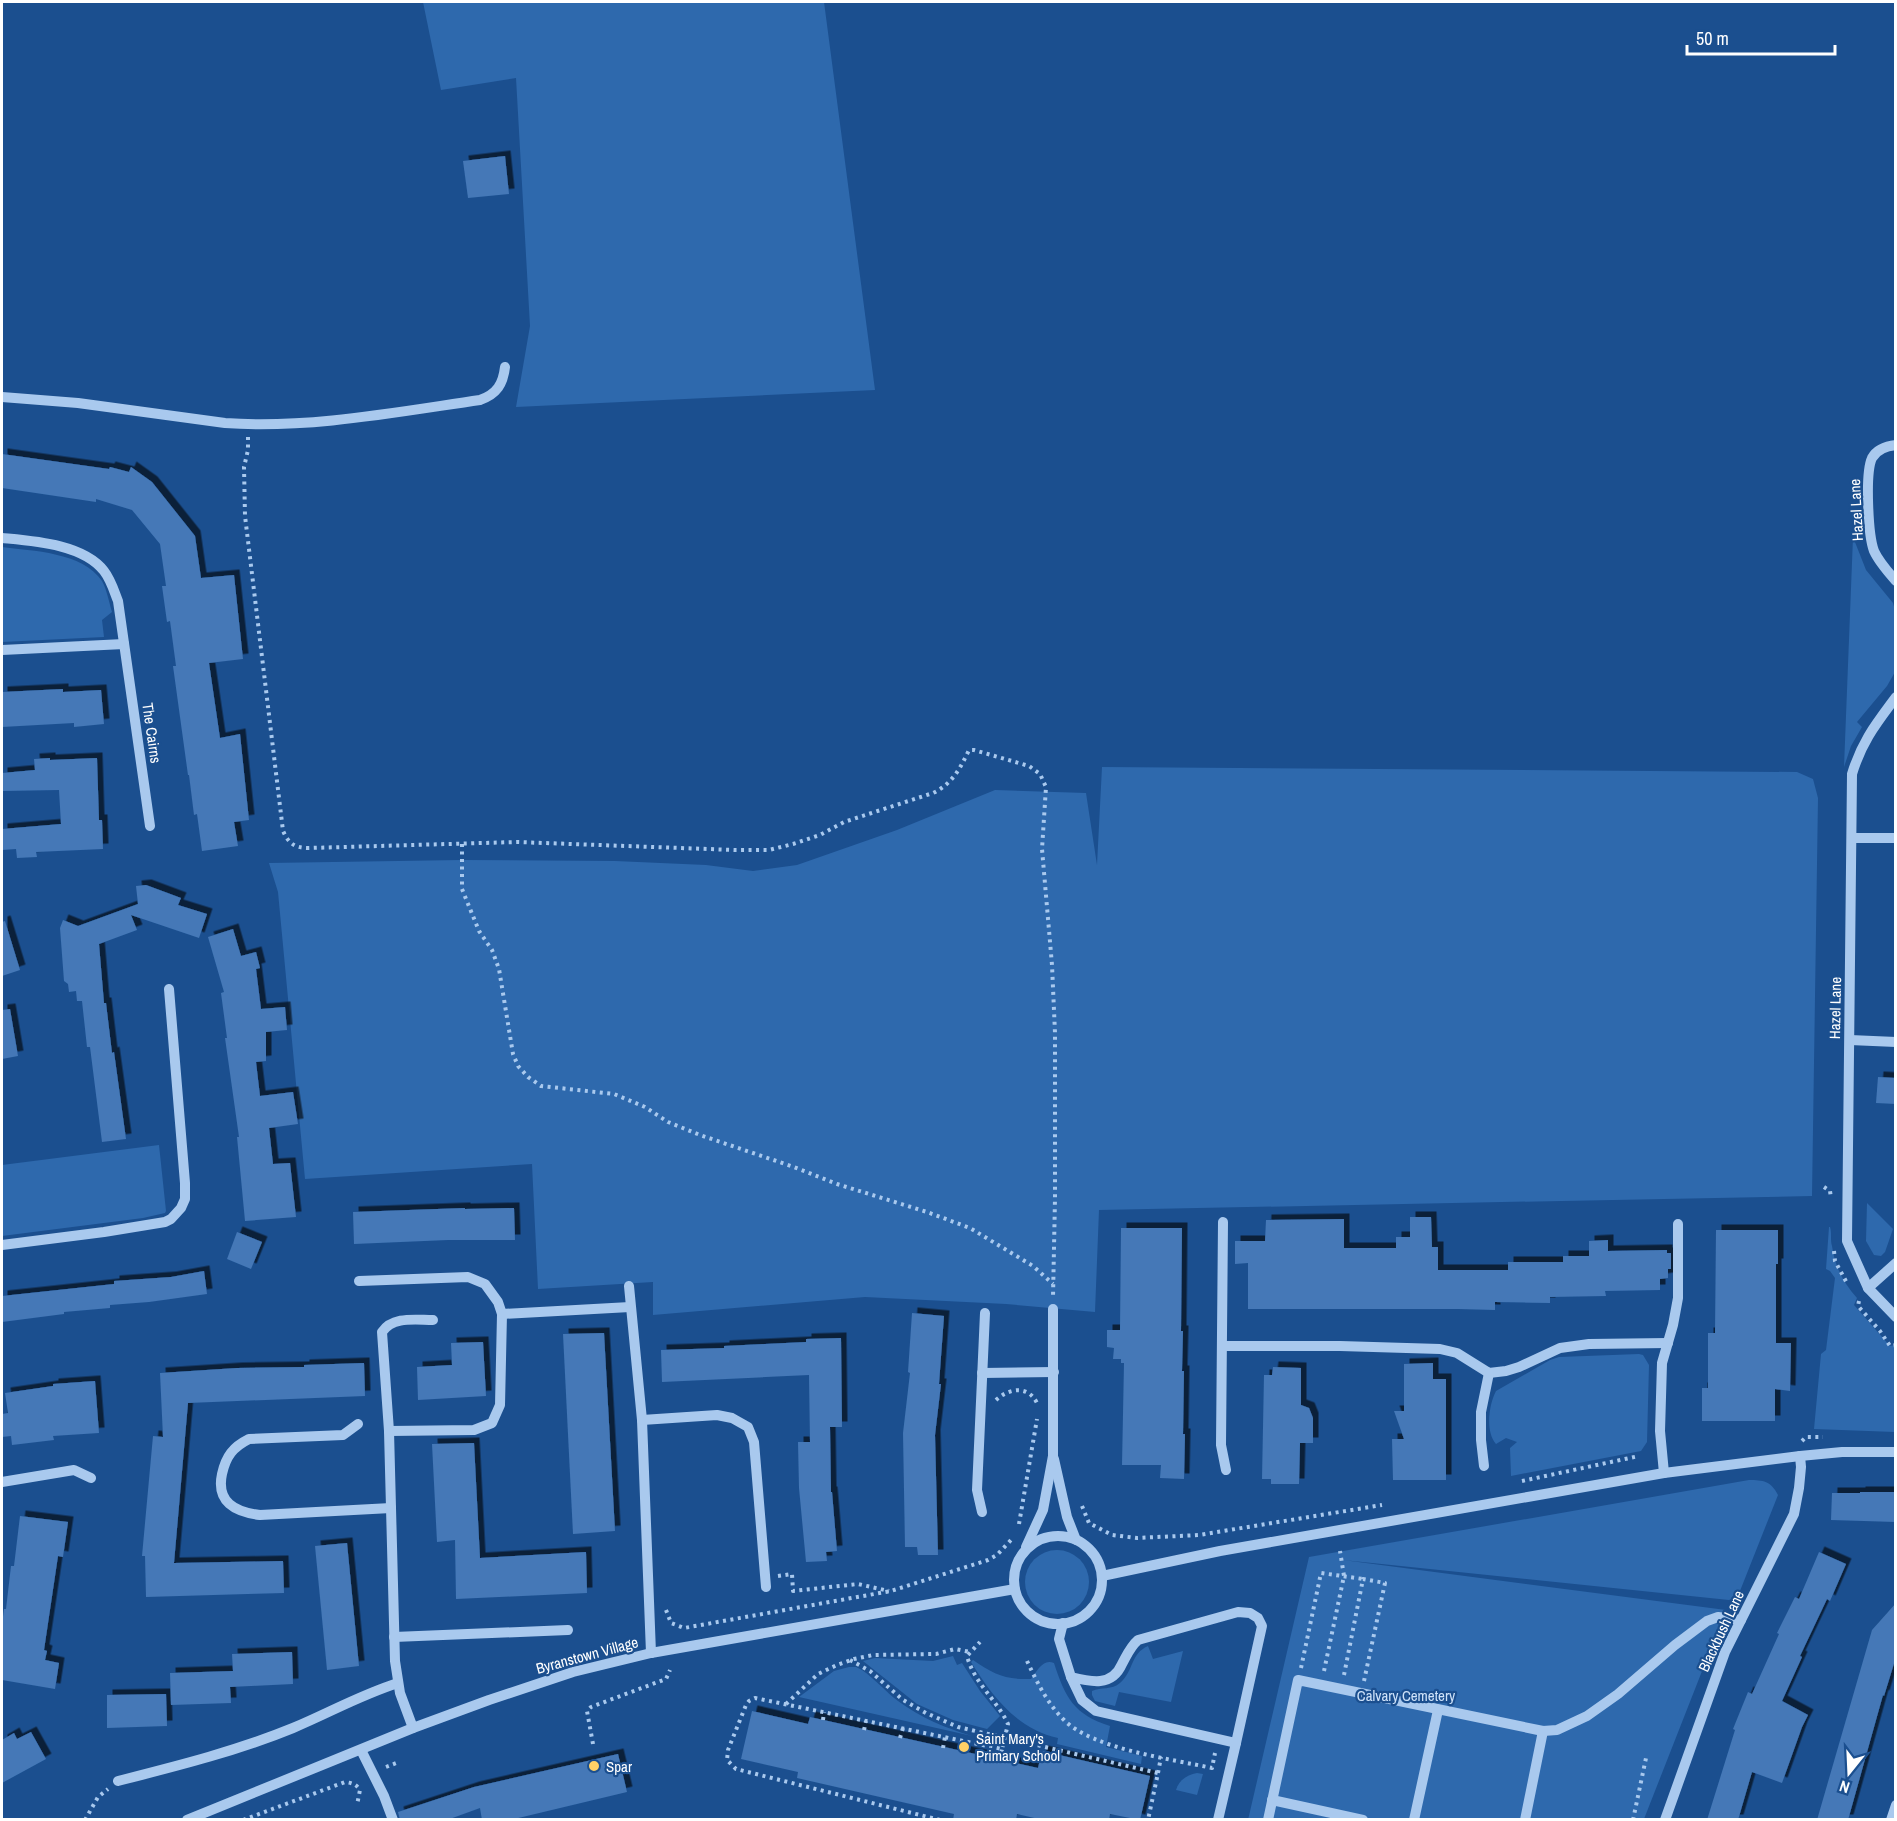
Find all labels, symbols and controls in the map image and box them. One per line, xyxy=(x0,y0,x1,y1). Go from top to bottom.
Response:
scale bar xyxy=(1687,18,1836,56)
text: 50 m xyxy=(1696,26,1729,51)
street label: Hazel Lane xyxy=(1844,478,1868,542)
street label: The Cairns xyxy=(137,701,167,765)
street label: Hazel Lane xyxy=(1824,977,1846,1039)
street label: Blackbush Lane xyxy=(1693,1587,1749,1675)
street label: Byranstown Village xyxy=(534,1631,641,1679)
park label: Calvary Cemetery xyxy=(1357,1685,1456,1706)
place label: Saint Mary's Primary School xyxy=(976,1728,1060,1766)
marker: Saint Mary's Primary School xyxy=(957,1740,971,1754)
north arrow xyxy=(1819,1743,1879,1803)
place label: Spar xyxy=(606,1756,632,1777)
marker: Spar xyxy=(587,1759,601,1773)
text: N xyxy=(1836,1775,1852,1799)

